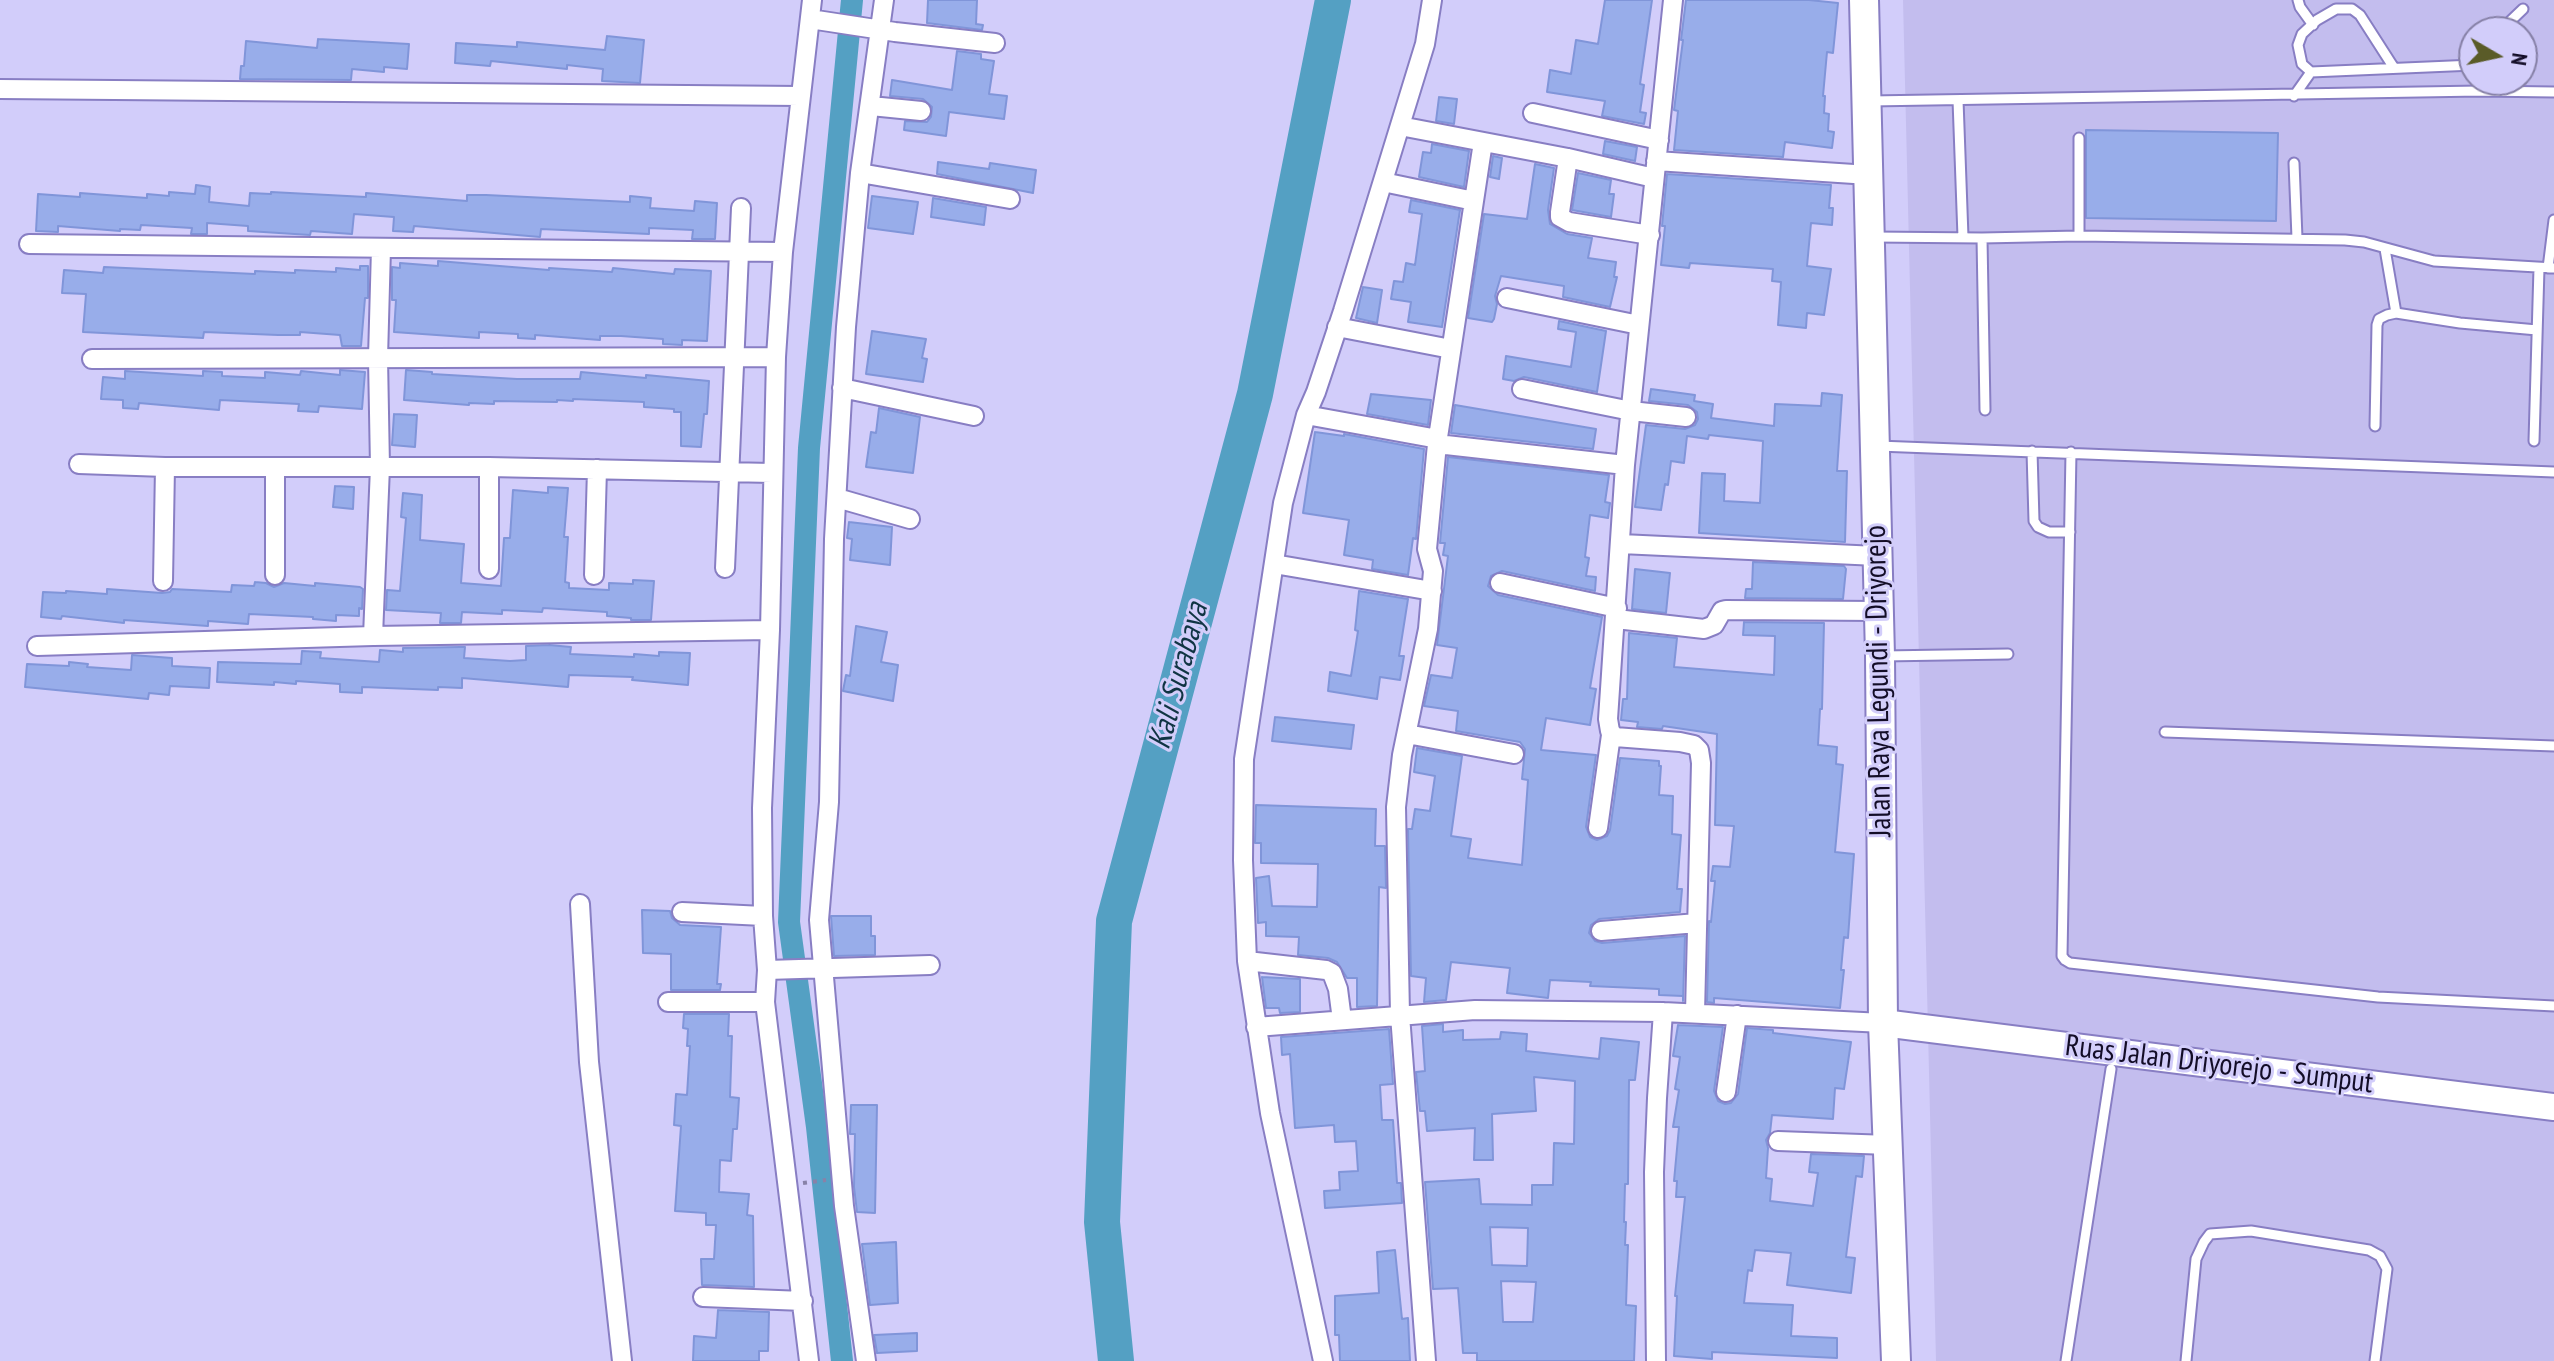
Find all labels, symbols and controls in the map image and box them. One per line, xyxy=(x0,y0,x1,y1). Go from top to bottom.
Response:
north arrow xyxy=(2458,16,2538,96)
text: N xyxy=(2505,51,2534,67)
street label: Jalan Raya Legundi - Driyorejo xyxy=(1858,525,1900,837)
water label: Kali Surabaya xyxy=(1141,599,1217,753)
street label: Ruas Jalan Driyorejo - Sumput xyxy=(2063,1028,2375,1102)

